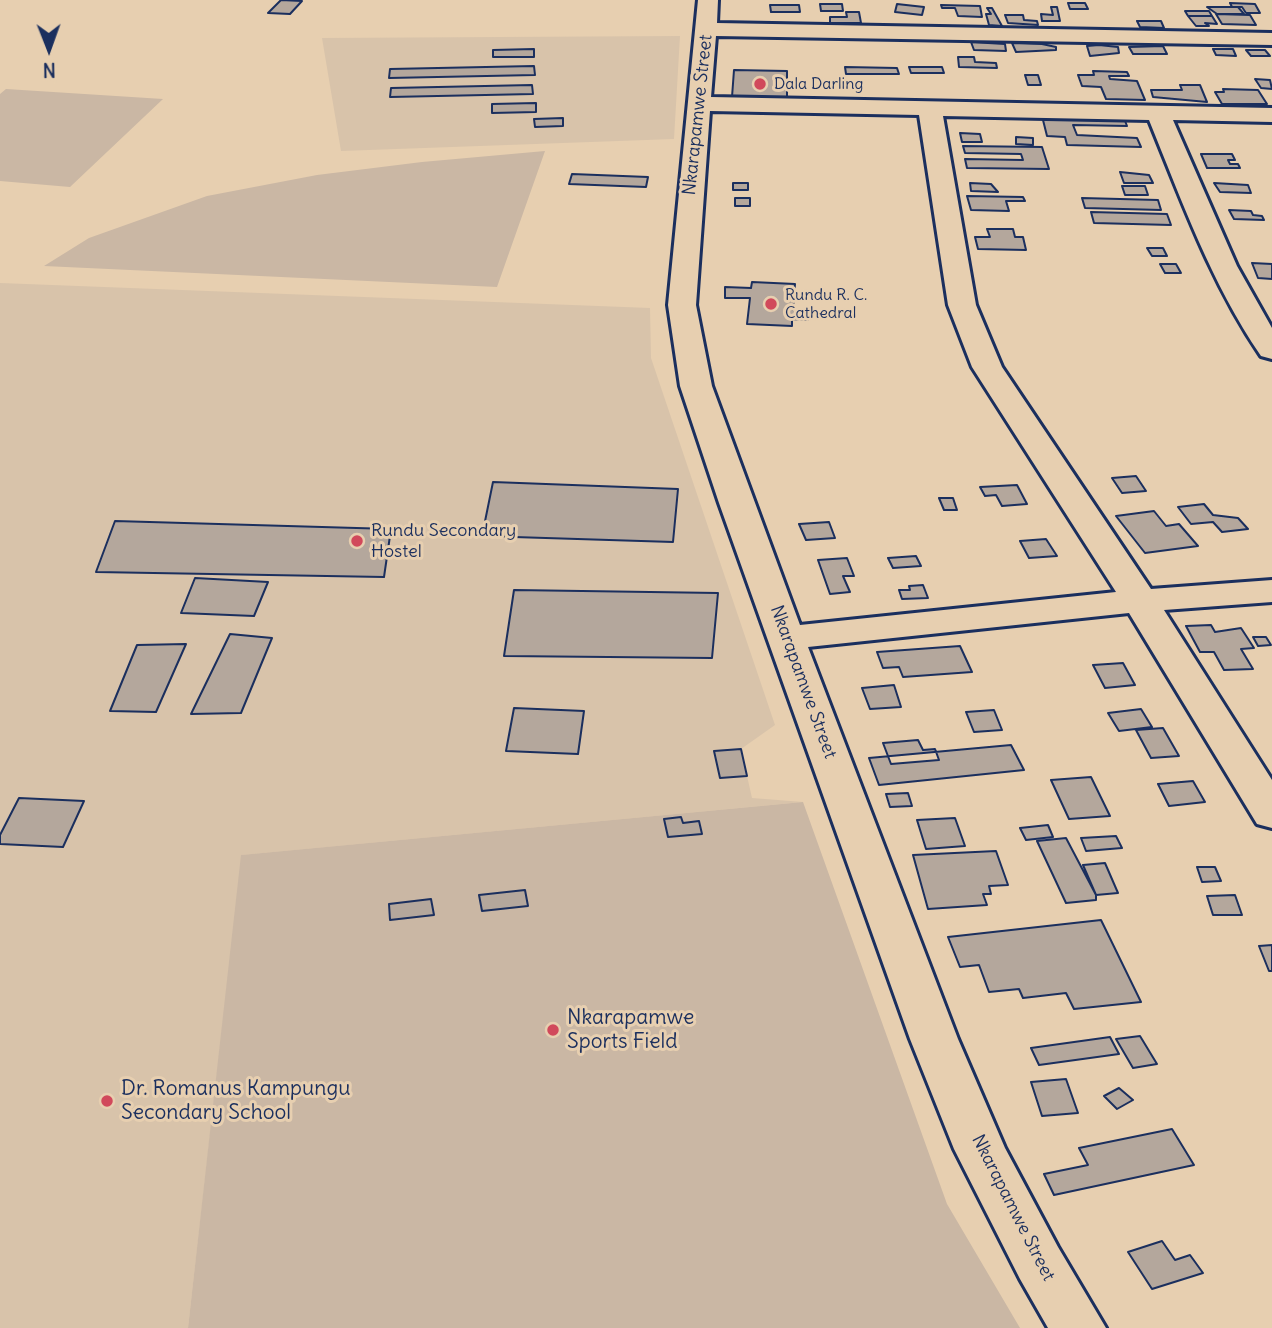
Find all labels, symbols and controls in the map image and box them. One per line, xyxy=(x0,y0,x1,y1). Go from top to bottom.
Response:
north arrow xyxy=(14,14,84,84)
street label: Nkarapamwe Street xyxy=(679,34,717,196)
text: N xyxy=(43,58,56,82)
place label: Dala Darling xyxy=(774,74,863,94)
marker: Dala Darling xyxy=(752,76,768,92)
place label: Rundu R. C. Cathedral xyxy=(785,285,867,323)
marker: Rundu R. C. Cathedral xyxy=(763,296,779,312)
place label: Rundu Secondary Hostel xyxy=(371,520,516,562)
marker: Rundu Secondary Hostel xyxy=(349,533,365,549)
street label: Nkarapamwe Street xyxy=(765,602,841,762)
place label: Nkarapamwe Sports Field xyxy=(567,1005,694,1055)
marker: Nkarapamwe Sports Field xyxy=(545,1022,561,1038)
place label: Dr. Romanus Kampungu Secondary School xyxy=(121,1076,350,1126)
marker: Dr. Romanus Kampungu Secondary School xyxy=(99,1093,115,1109)
street label: Nkarapamwe Street xyxy=(967,1131,1059,1285)

